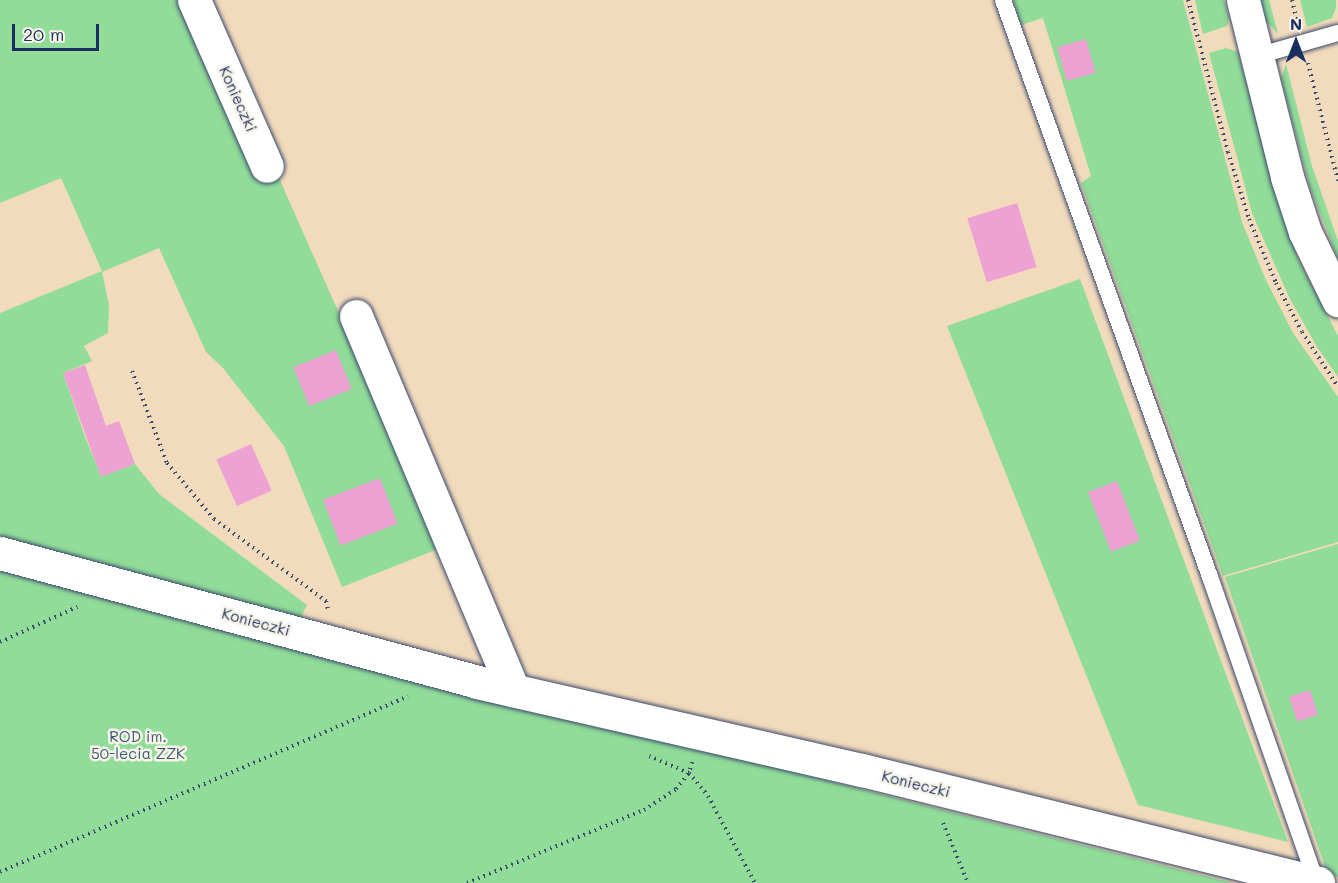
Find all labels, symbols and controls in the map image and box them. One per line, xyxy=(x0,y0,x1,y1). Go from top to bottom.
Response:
scale bar xyxy=(15,12,102,50)
north arrow xyxy=(1266,12,1326,72)
text: N xyxy=(1290,13,1302,34)
text: 20 m xyxy=(23,22,64,46)
street label: Konieczki xyxy=(216,63,260,135)
street label: Konieczki xyxy=(220,604,292,640)
park label: ROD im. 50-lecia ZZK xyxy=(91,727,185,762)
street label: Konieczki xyxy=(880,767,952,801)

